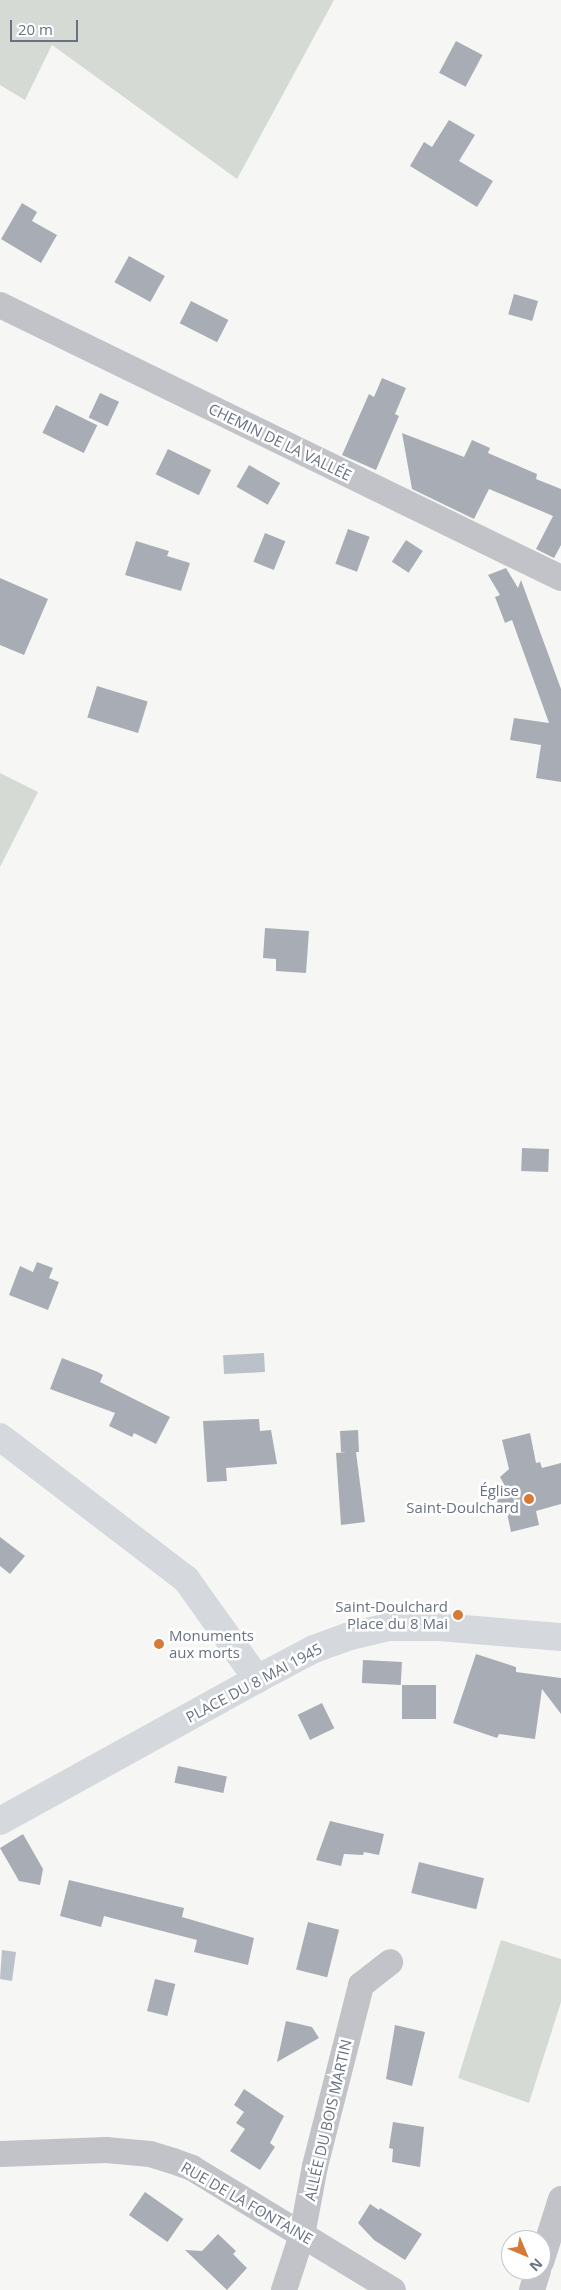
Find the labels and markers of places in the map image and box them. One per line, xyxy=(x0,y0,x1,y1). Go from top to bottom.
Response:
place label: Église Saint-Doulchard xyxy=(406,1481,519,1516)
marker: Église Saint-Doulchard xyxy=(523,1493,535,1505)
place label: Saint-Doulchard Place du 8 Mai xyxy=(335,1597,448,1632)
marker: Saint-Doulchard Place du 8 Mai xyxy=(452,1609,464,1621)
place label: Monuments aux morts xyxy=(169,1626,254,1661)
marker: Monuments aux morts xyxy=(153,1638,165,1650)

